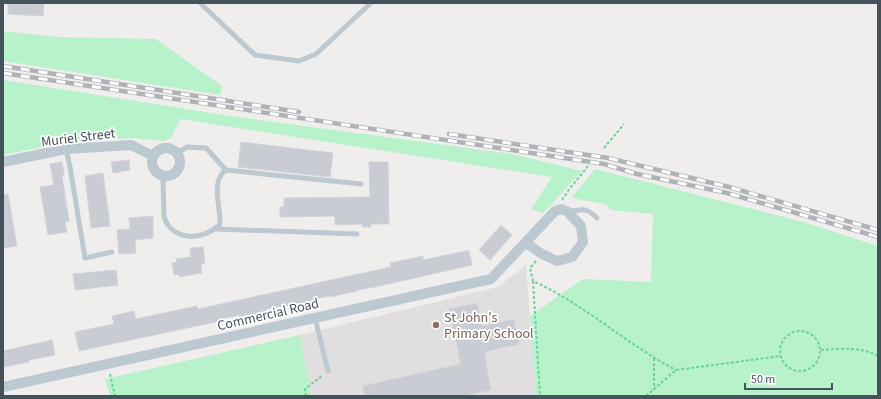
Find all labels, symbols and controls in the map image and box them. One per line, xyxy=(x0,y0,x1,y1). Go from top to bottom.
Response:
street label: Muriel Street xyxy=(40,123,117,152)
street label: Commercial Road xyxy=(215,294,321,336)
place label: St John's Primary School xyxy=(444,308,534,344)
marker: St John's Primary School xyxy=(431,320,441,330)
scale bar xyxy=(745,365,832,391)
text: 50 m xyxy=(751,371,775,388)

